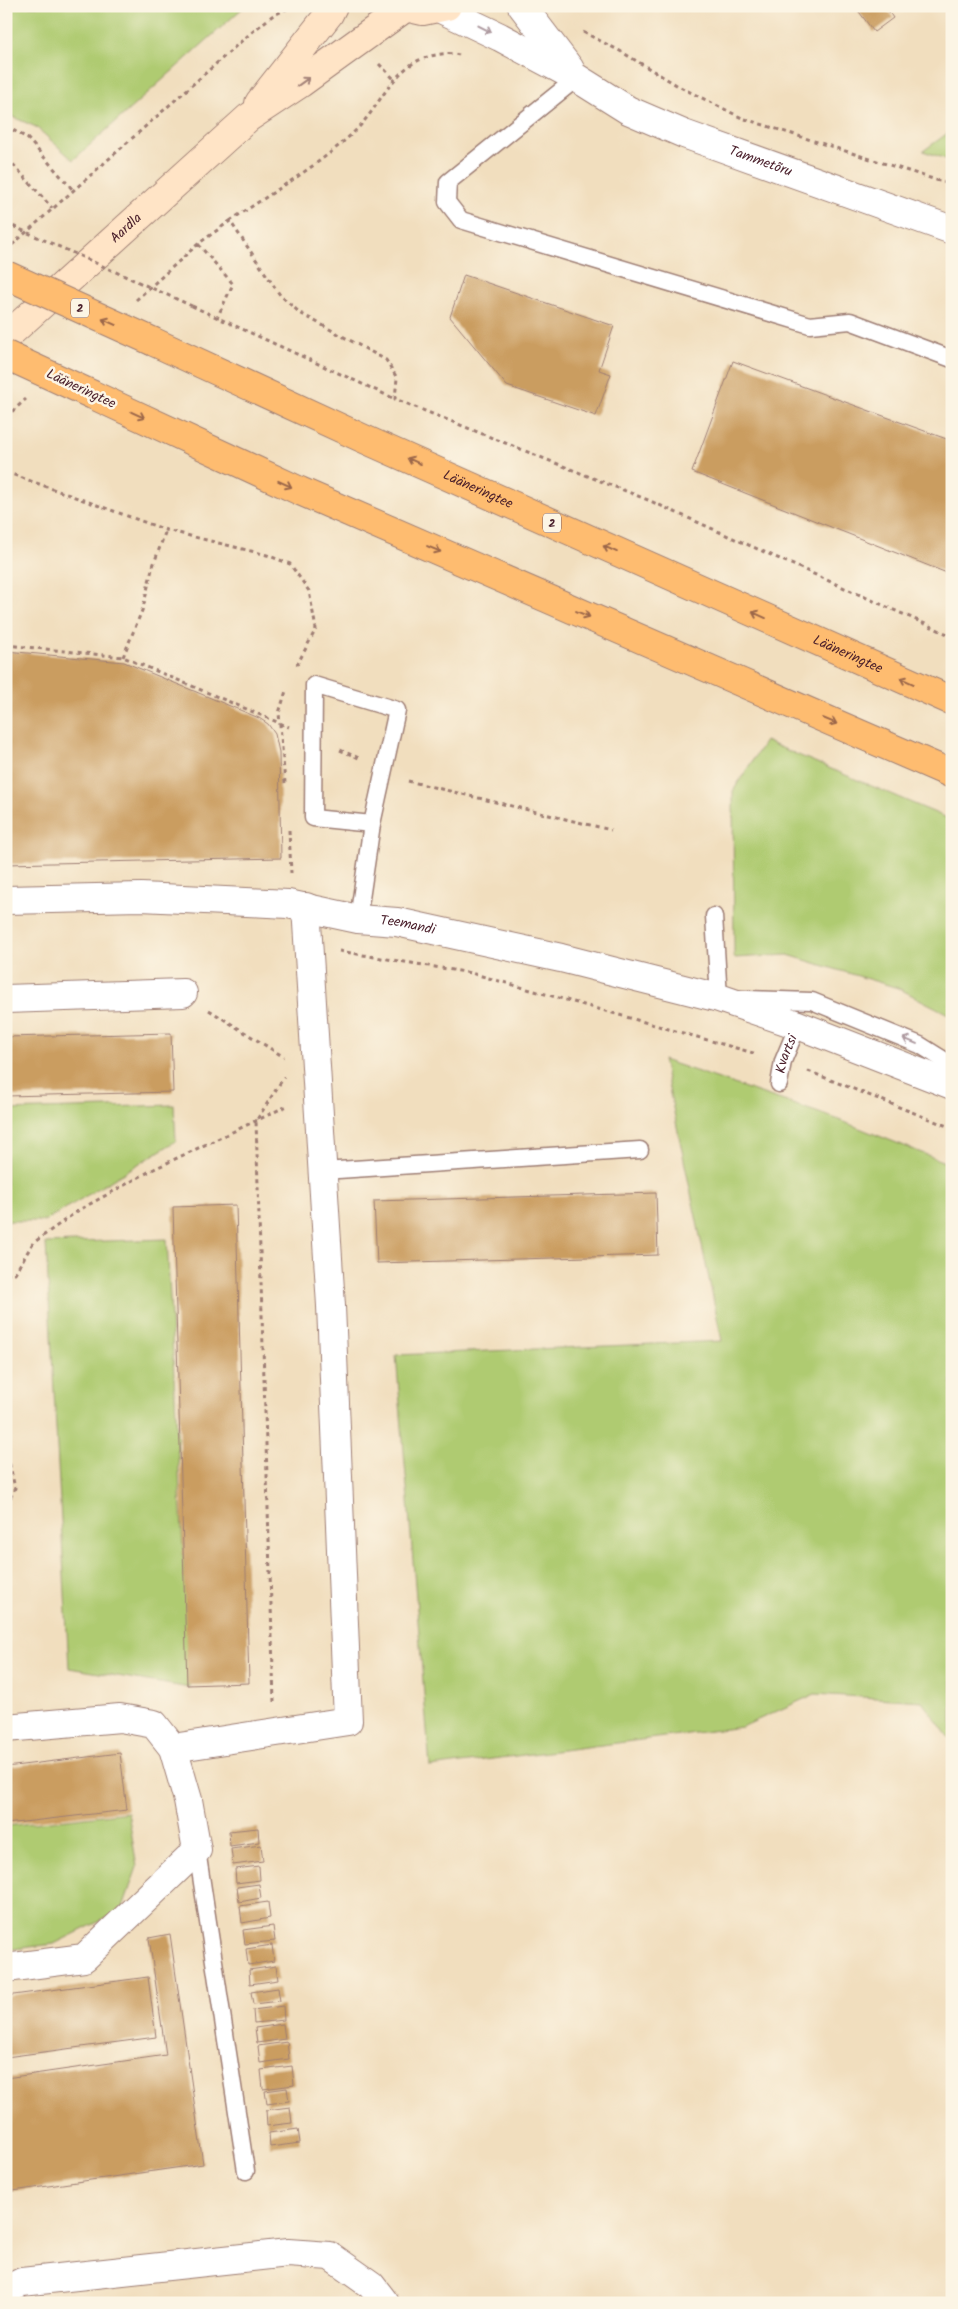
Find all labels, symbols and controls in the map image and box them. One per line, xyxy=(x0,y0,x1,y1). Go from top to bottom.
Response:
one-way arrow xyxy=(477,25,492,34)
one-way arrow xyxy=(296,76,309,87)
street label: Tammetõru xyxy=(726,140,796,183)
street label: Aardla xyxy=(105,208,147,249)
road number: 2 xyxy=(71,298,89,318)
one-way arrow xyxy=(102,316,117,326)
street label: Lääneringtee xyxy=(42,363,120,415)
one-way arrow xyxy=(130,411,145,421)
one-way arrow xyxy=(407,456,422,466)
street label: Lääneringtee xyxy=(439,464,517,515)
one-way arrow xyxy=(277,479,292,489)
road number: 2 xyxy=(543,514,561,532)
one-way arrow xyxy=(603,543,618,553)
one-way arrow xyxy=(426,544,441,554)
one-way arrow xyxy=(575,609,590,619)
one-way arrow xyxy=(752,609,767,619)
street label: Lääneringtee xyxy=(809,629,887,680)
one-way arrow xyxy=(900,675,915,685)
one-way arrow xyxy=(822,717,837,727)
street label: Teemandi xyxy=(379,910,438,941)
street label: Kvartsi xyxy=(770,1031,804,1075)
one-way arrow xyxy=(903,1035,918,1045)

